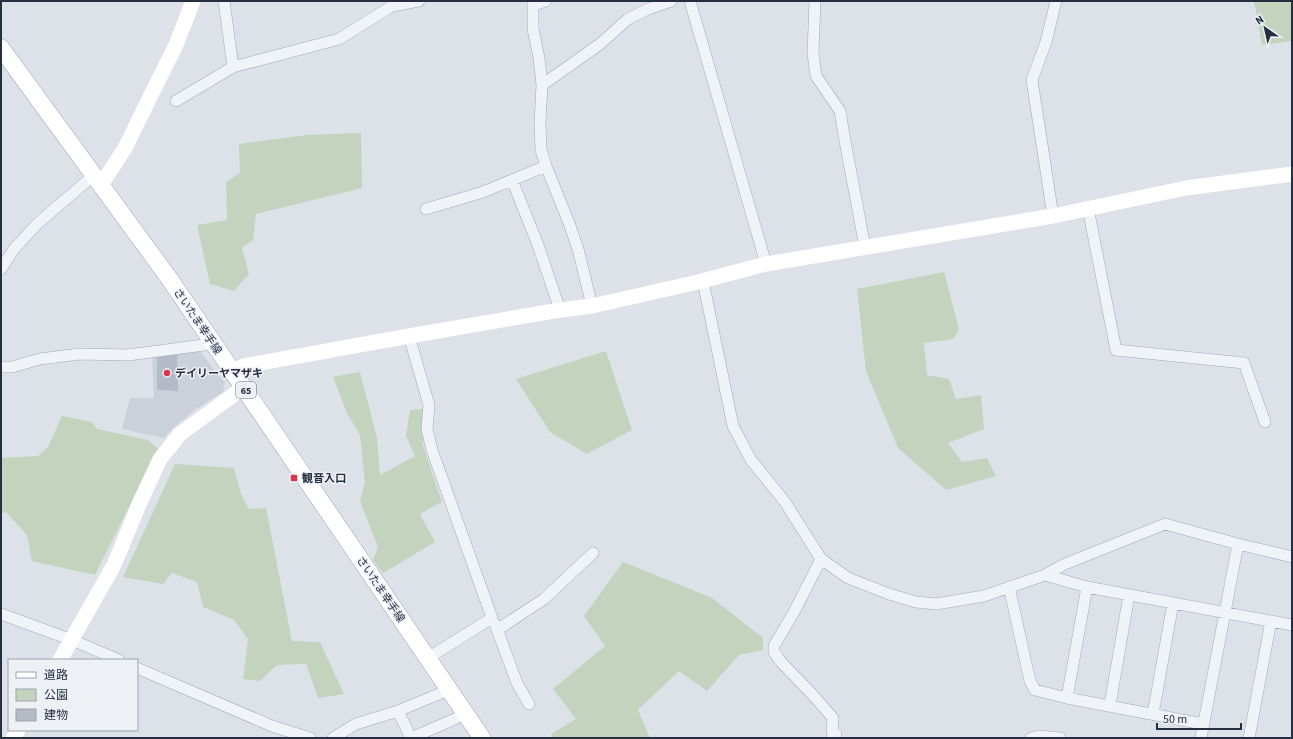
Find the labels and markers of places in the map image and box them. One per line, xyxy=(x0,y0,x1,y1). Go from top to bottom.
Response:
place label: デイリーヤマザキ xyxy=(175,366,263,381)
marker: デイリーヤマザキ xyxy=(162,368,172,378)
place label: 観音入口 xyxy=(302,471,346,486)
marker: 観音入口 xyxy=(289,473,299,483)

